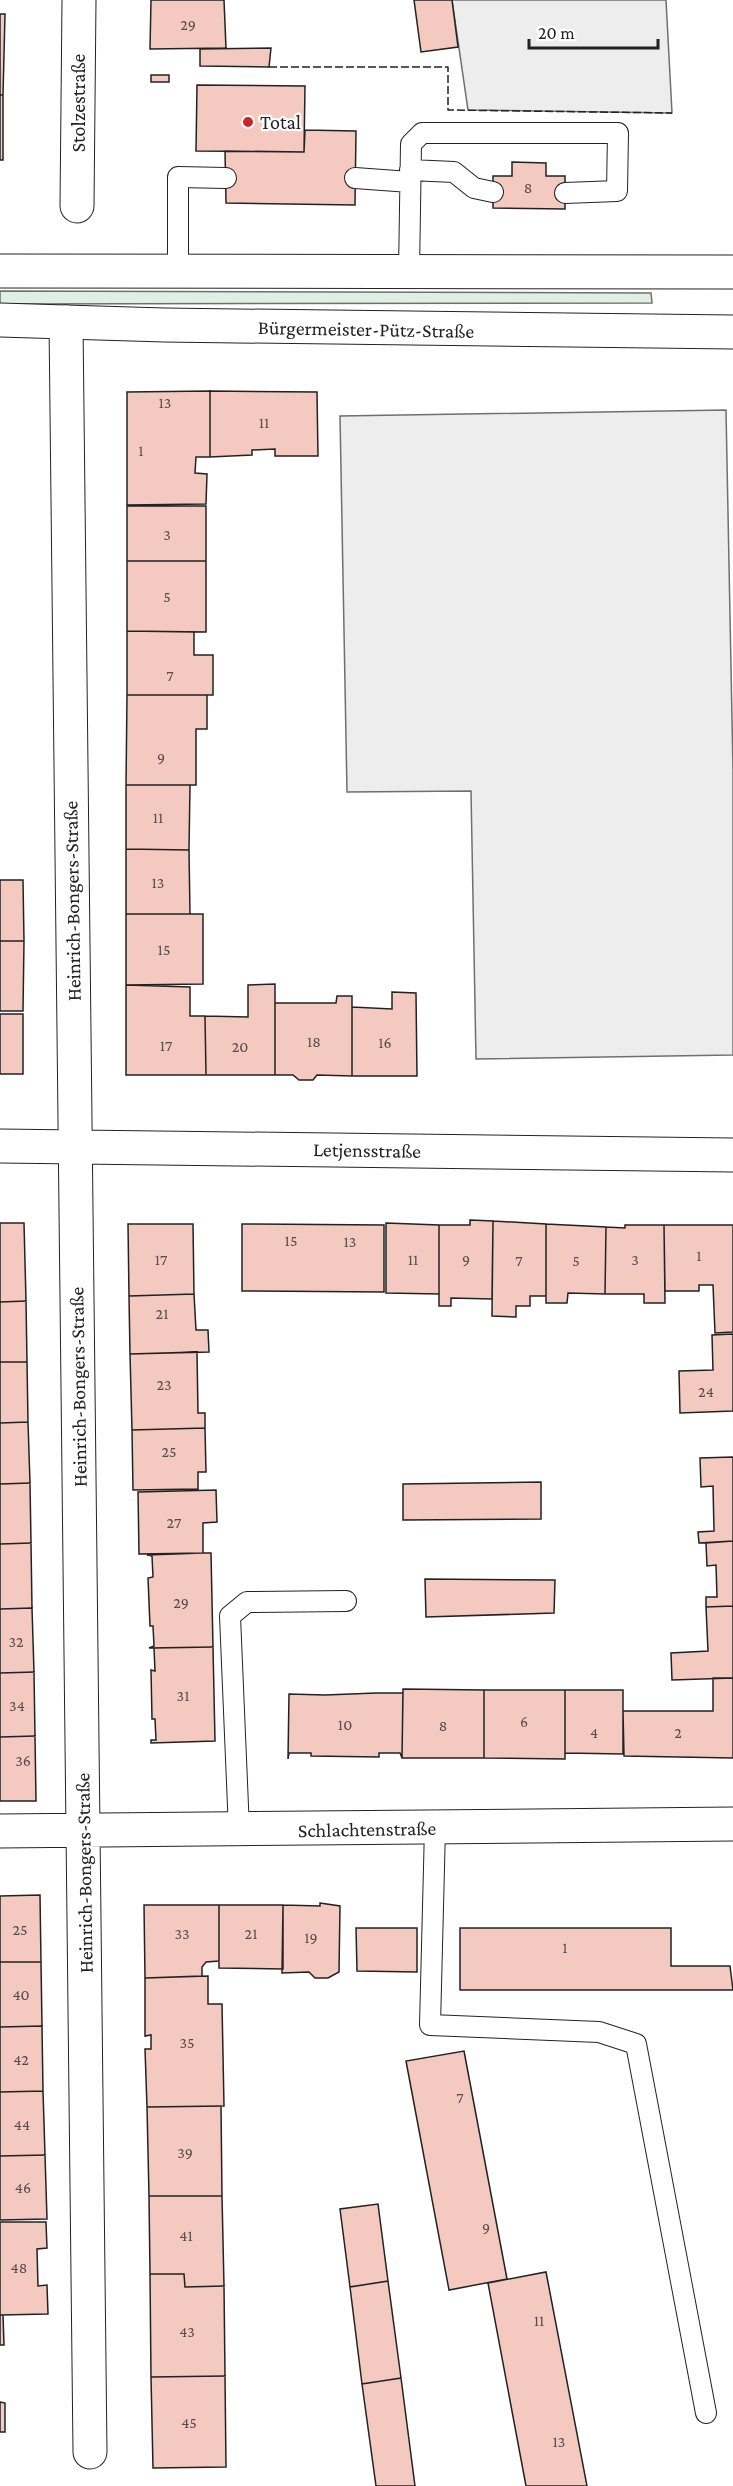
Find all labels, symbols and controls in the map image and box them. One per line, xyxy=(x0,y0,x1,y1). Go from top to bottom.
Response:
scale bar xyxy=(529,12,658,50)
house number: 29 xyxy=(180,16,196,33)
text: 20 m xyxy=(538,23,575,43)
street label: Stolzestraße xyxy=(67,53,89,152)
place label: Total xyxy=(260,111,301,133)
marker: Total xyxy=(241,115,255,129)
house number: 8 xyxy=(524,179,532,196)
street label: Bürgermeister-Pütz-Straße xyxy=(258,316,474,343)
house number: 13 xyxy=(159,394,171,411)
house number: 11 xyxy=(259,414,269,431)
house number: 1 xyxy=(138,442,144,459)
house number: 3 xyxy=(163,526,171,543)
house number: 5 xyxy=(163,588,171,605)
house number: 7 xyxy=(166,667,174,684)
house number: 9 xyxy=(157,749,165,766)
street label: Heinrich-Bongers-Straße xyxy=(59,800,86,1001)
house number: 11 xyxy=(153,809,163,826)
house number: 13 xyxy=(152,874,164,891)
house number: 15 xyxy=(158,941,170,958)
house number: 18 xyxy=(307,1033,321,1050)
house number: 16 xyxy=(378,1034,392,1051)
house number: 17 xyxy=(160,1037,173,1054)
house number: 20 xyxy=(232,1038,248,1055)
street label: Letjensstraße xyxy=(313,1138,421,1163)
house number: 15 xyxy=(285,1232,297,1249)
house number: 13 xyxy=(344,1233,356,1250)
house number: 1 xyxy=(696,1247,702,1264)
house number: 17 xyxy=(155,1251,168,1268)
house number: 11 xyxy=(408,1251,418,1268)
house number: 9 xyxy=(462,1251,470,1268)
house number: 3 xyxy=(631,1251,639,1268)
house number: 7 xyxy=(515,1252,523,1269)
house number: 5 xyxy=(572,1252,580,1269)
street label: Heinrich-Bongers-Straße xyxy=(65,1286,92,1487)
house number: 21 xyxy=(156,1305,168,1322)
house number: 23 xyxy=(156,1376,172,1393)
house number: 24 xyxy=(698,1383,714,1400)
house number: 25 xyxy=(161,1443,177,1460)
house number: 27 xyxy=(167,1514,182,1531)
house number: 29 xyxy=(173,1594,189,1611)
house number: 32 xyxy=(8,1633,24,1650)
house number: 31 xyxy=(177,1687,189,1704)
house number: 34 xyxy=(9,1697,25,1714)
house number: 6 xyxy=(520,1713,528,1730)
house number: 10 xyxy=(338,1716,352,1733)
house number: 8 xyxy=(439,1717,447,1734)
house number: 4 xyxy=(590,1724,598,1741)
house number: 2 xyxy=(674,1724,682,1741)
house number: 36 xyxy=(15,1752,31,1769)
street label: Heinrich-Bongers-Straße xyxy=(71,1772,98,1973)
street label: Schlachtenstraße xyxy=(298,1817,436,1841)
house number: 25 xyxy=(12,1921,28,1938)
house number: 33 xyxy=(174,1925,190,1942)
house number: 21 xyxy=(245,1925,257,1942)
house number: 19 xyxy=(304,1929,318,1946)
house number: 1 xyxy=(562,1939,568,1956)
house number: 40 xyxy=(12,1986,30,2003)
house number: 35 xyxy=(179,2034,195,2051)
house number: 42 xyxy=(13,2051,29,2068)
house number: 7 xyxy=(456,2089,464,2106)
house number: 44 xyxy=(14,2116,30,2133)
house number: 39 xyxy=(177,2144,193,2161)
house number: 46 xyxy=(15,2179,31,2196)
house number: 9 xyxy=(482,2219,490,2236)
house number: 41 xyxy=(179,2227,193,2244)
house number: 48 xyxy=(11,2259,27,2276)
house number: 11 xyxy=(534,2312,544,2329)
house number: 43 xyxy=(179,2323,195,2340)
house number: 45 xyxy=(181,2414,197,2431)
house number: 13 xyxy=(553,2433,565,2450)

